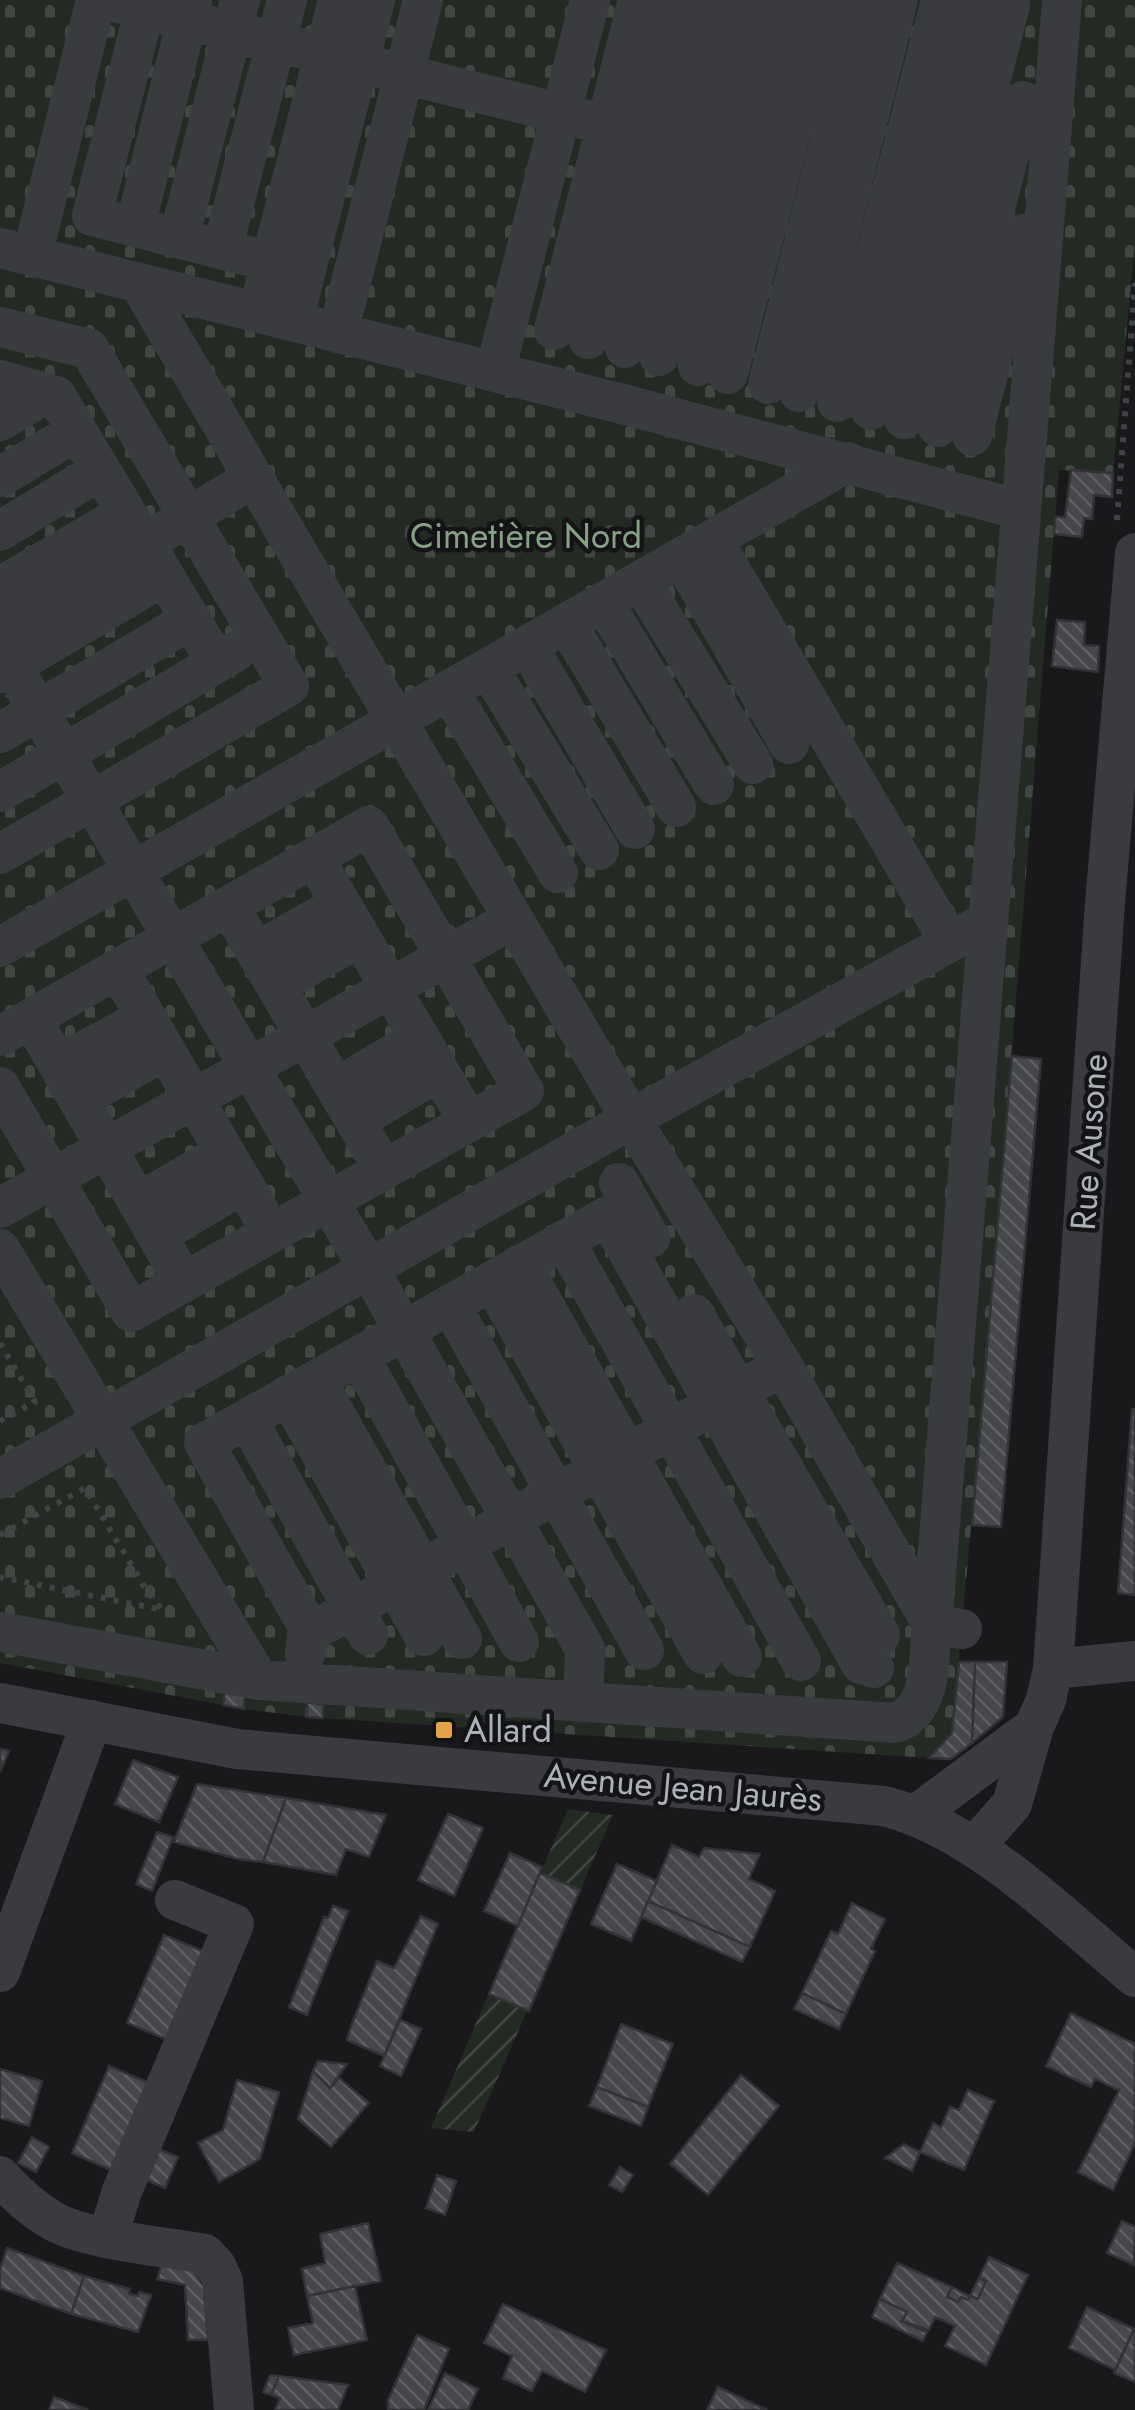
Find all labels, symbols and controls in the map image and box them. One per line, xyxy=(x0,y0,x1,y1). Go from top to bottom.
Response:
park label: Cimetière Nord xyxy=(410,511,642,561)
street label: Rue Ausone xyxy=(1058,1052,1120,1232)
place label: Allard xyxy=(464,1705,552,1755)
marker: Allard xyxy=(433,1719,455,1741)
street label: Avenue Jean Jaurès xyxy=(542,1750,824,1824)

